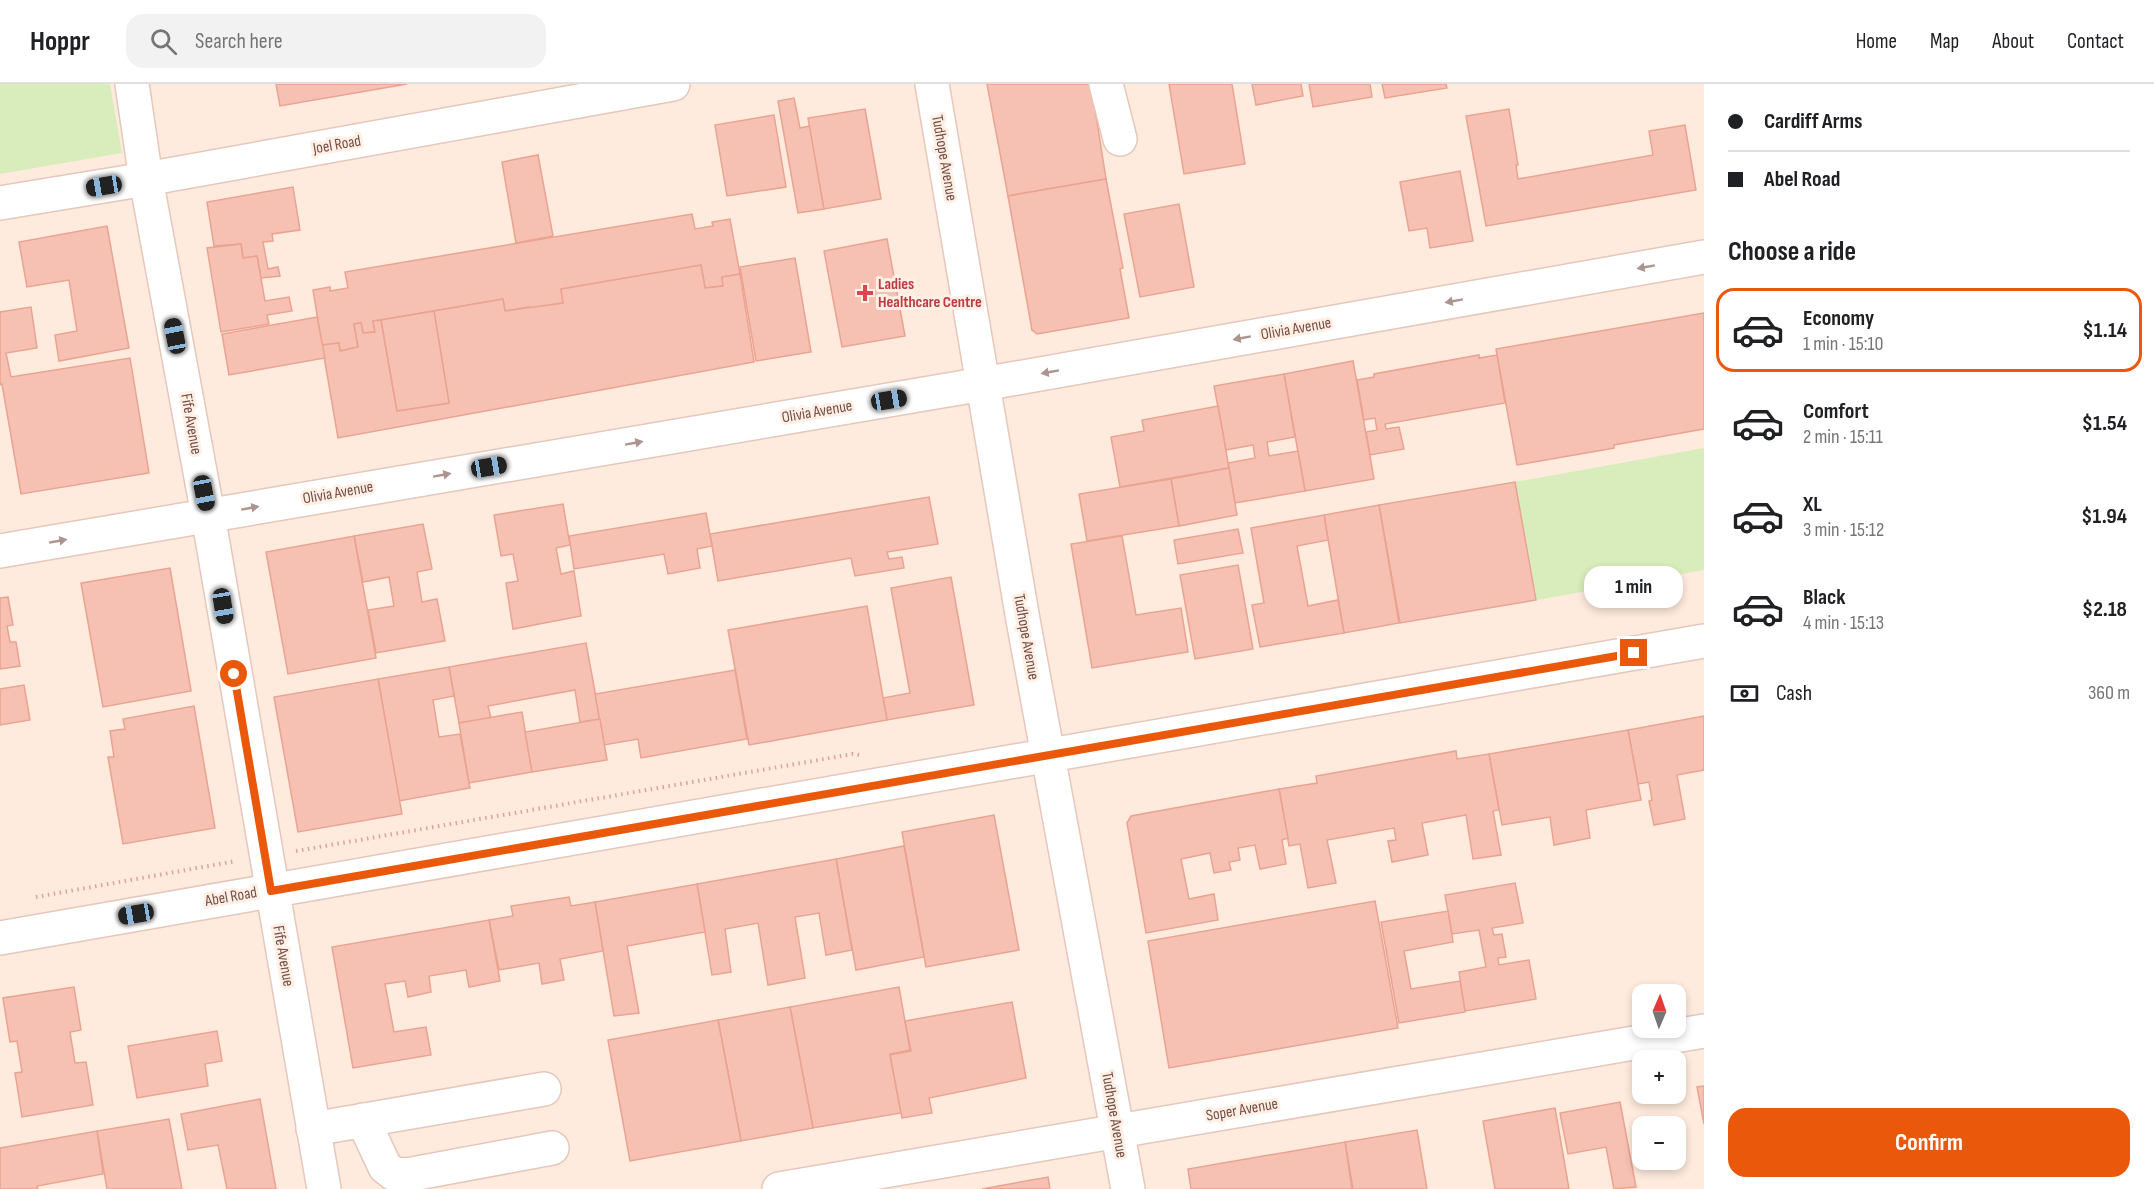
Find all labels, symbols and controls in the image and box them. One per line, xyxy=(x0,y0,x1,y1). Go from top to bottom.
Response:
search box xyxy=(126,14,546,68)
text: Hoppr xyxy=(30,25,90,58)
icon: search xyxy=(147,25,180,58)
text: Search here xyxy=(195,28,282,55)
text: Home xyxy=(1856,29,1897,54)
text: Map xyxy=(1930,29,1959,54)
text: About xyxy=(1992,29,2034,54)
text: Contact xyxy=(2067,29,2124,54)
text: Cardiff Arms xyxy=(1764,108,1863,135)
street label: Tudhope Avenue xyxy=(927,114,961,202)
street label: Joel Road xyxy=(310,131,363,159)
text: Abel Road xyxy=(1764,166,1840,193)
car xyxy=(85,174,123,198)
text: Choose a ride xyxy=(1728,236,1856,268)
one-way arrow xyxy=(1637,263,1656,272)
place label: Ladies Healthcare Centre xyxy=(878,275,982,312)
marker: Ladies Healthcare Centre xyxy=(856,284,874,302)
one-way arrow xyxy=(1445,296,1464,305)
icon: car xyxy=(1731,303,1785,357)
text: Economy xyxy=(1803,305,1874,332)
street label: Olivia Avenue xyxy=(1259,313,1333,345)
car xyxy=(163,317,187,355)
text: $1.14 xyxy=(2082,317,2127,344)
text: 1 min · 15:10 xyxy=(1803,332,1883,356)
one-way arrow xyxy=(1232,334,1251,343)
one-way arrow xyxy=(1040,368,1059,377)
car xyxy=(870,388,908,412)
street label: Fife Avenue xyxy=(176,392,206,456)
street label: Olivia Avenue xyxy=(780,396,854,428)
icon: car xyxy=(1731,396,1785,450)
text: Comfort xyxy=(1803,398,1869,425)
text: $1.54 xyxy=(2082,410,2127,437)
text: 2 min · 15:11 xyxy=(1803,425,1883,449)
one-way arrow xyxy=(625,438,644,447)
car xyxy=(470,455,508,479)
one-way arrow xyxy=(433,471,452,480)
car xyxy=(192,474,216,512)
street label: Olivia Avenue xyxy=(301,477,375,509)
icon: car xyxy=(1731,489,1785,543)
text: XL xyxy=(1803,491,1822,518)
one-way arrow xyxy=(240,503,259,512)
text: $1.94 xyxy=(2081,503,2127,530)
text: 3 min · 15:12 xyxy=(1803,518,1884,542)
one-way arrow xyxy=(48,537,67,546)
callout: 1 min xyxy=(1584,566,1684,608)
text: 1 min xyxy=(1615,575,1652,599)
icon: car xyxy=(1731,582,1785,636)
text: Black xyxy=(1803,584,1845,611)
car xyxy=(211,587,235,625)
street label: Tudhope Avenue xyxy=(1009,593,1043,681)
text: $2.18 xyxy=(2082,596,2127,623)
text: 4 min · 15:13 xyxy=(1803,611,1884,635)
route end xyxy=(1620,639,1647,666)
route start xyxy=(220,660,247,687)
icon: cash xyxy=(1728,677,1761,710)
text: Cash xyxy=(1776,680,1812,707)
text: 360 m xyxy=(2088,681,2130,705)
street label: Abel Road xyxy=(203,883,258,911)
car xyxy=(117,902,155,926)
street label: Fife Avenue xyxy=(268,924,298,988)
north arrow xyxy=(1632,984,1686,1038)
map controls xyxy=(1632,984,1686,1170)
button: + xyxy=(1632,1050,1686,1104)
street label: Tudhope Avenue xyxy=(1097,1071,1131,1159)
street label: Soper Avenue xyxy=(1204,1094,1280,1126)
button: Confirm xyxy=(1728,1108,2130,1177)
button: − xyxy=(1632,1116,1686,1170)

